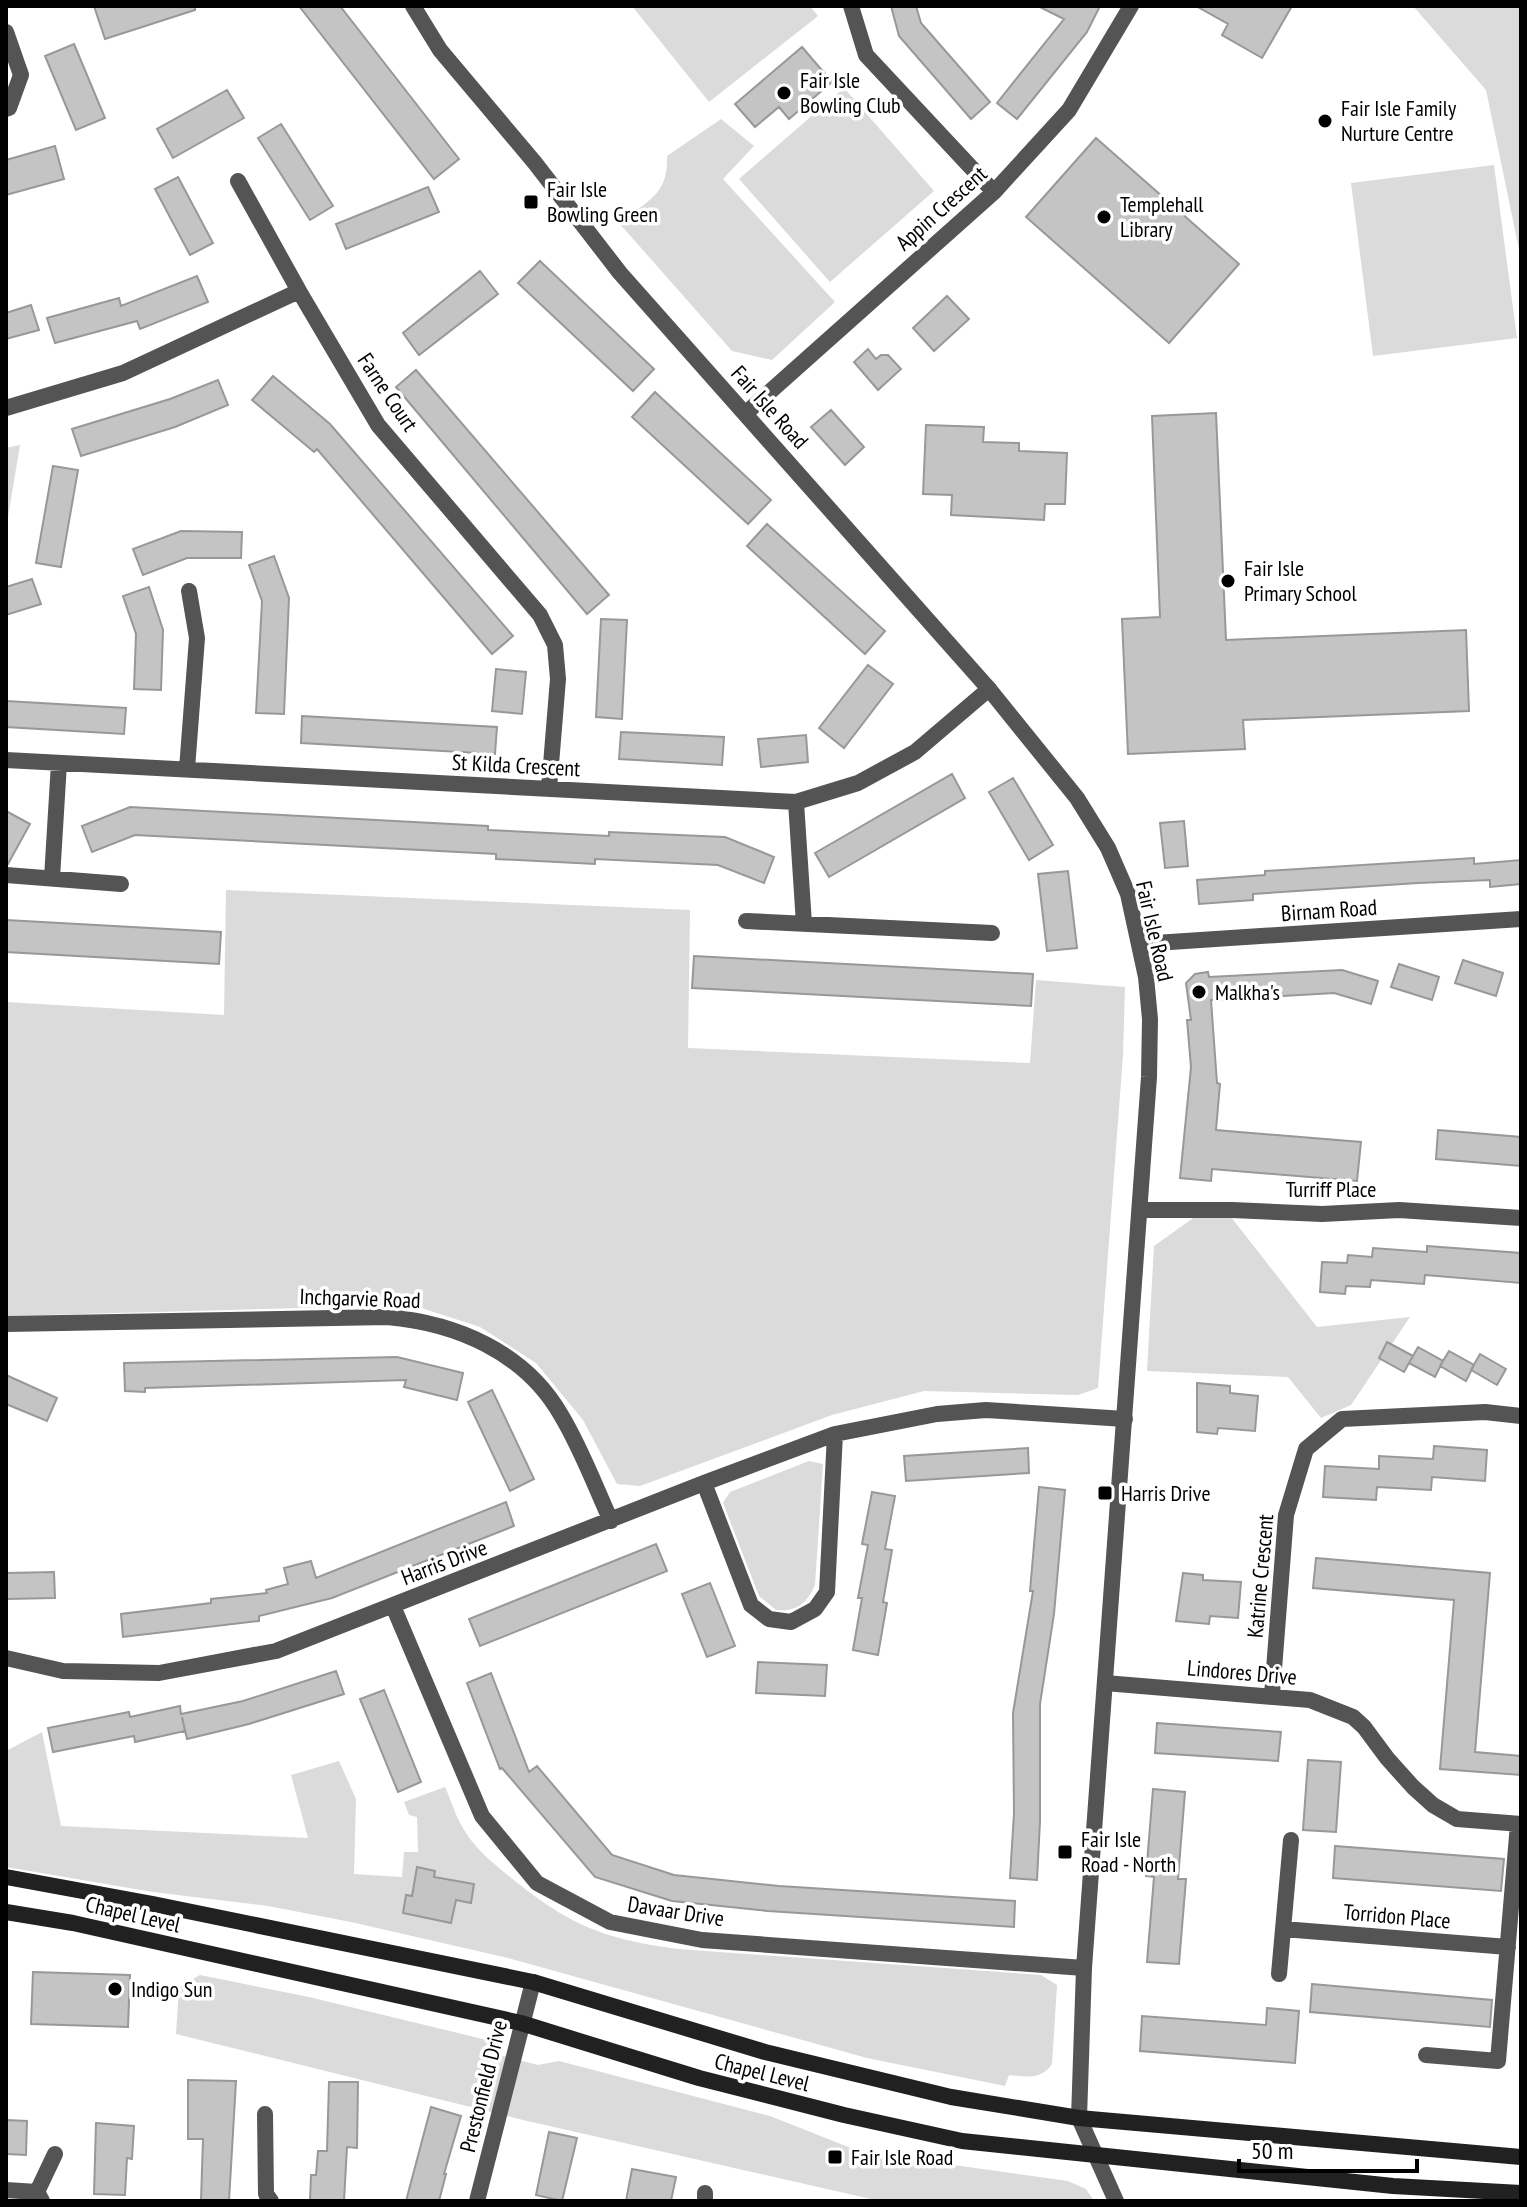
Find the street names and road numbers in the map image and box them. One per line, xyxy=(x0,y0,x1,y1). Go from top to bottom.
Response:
street label: Appin Crescent xyxy=(890,160,992,256)
street label: Farne Court xyxy=(352,348,424,436)
street label: Fair Isle Road xyxy=(725,360,815,454)
street label: St Kilda Crescent xyxy=(451,748,581,782)
street label: Fair Isle Road xyxy=(1130,878,1180,984)
street label: Birnam Road xyxy=(1280,893,1378,927)
street label: Turriff Place xyxy=(1286,1175,1376,1203)
street label: Inchgarvie Road xyxy=(299,1282,421,1314)
street label: Katrine Crescent xyxy=(1241,1513,1279,1639)
street label: Harris Drive xyxy=(397,1533,491,1591)
street label: Lindores Drive xyxy=(1186,1653,1298,1691)
street label: Chapel Level xyxy=(83,1889,184,1939)
street label: Davaar Drive xyxy=(626,1890,726,1932)
street label: Torridon Place xyxy=(1342,1897,1452,1935)
street label: Prestonfield Drive xyxy=(453,2017,513,2155)
street label: Chapel Level xyxy=(712,2047,813,2097)

